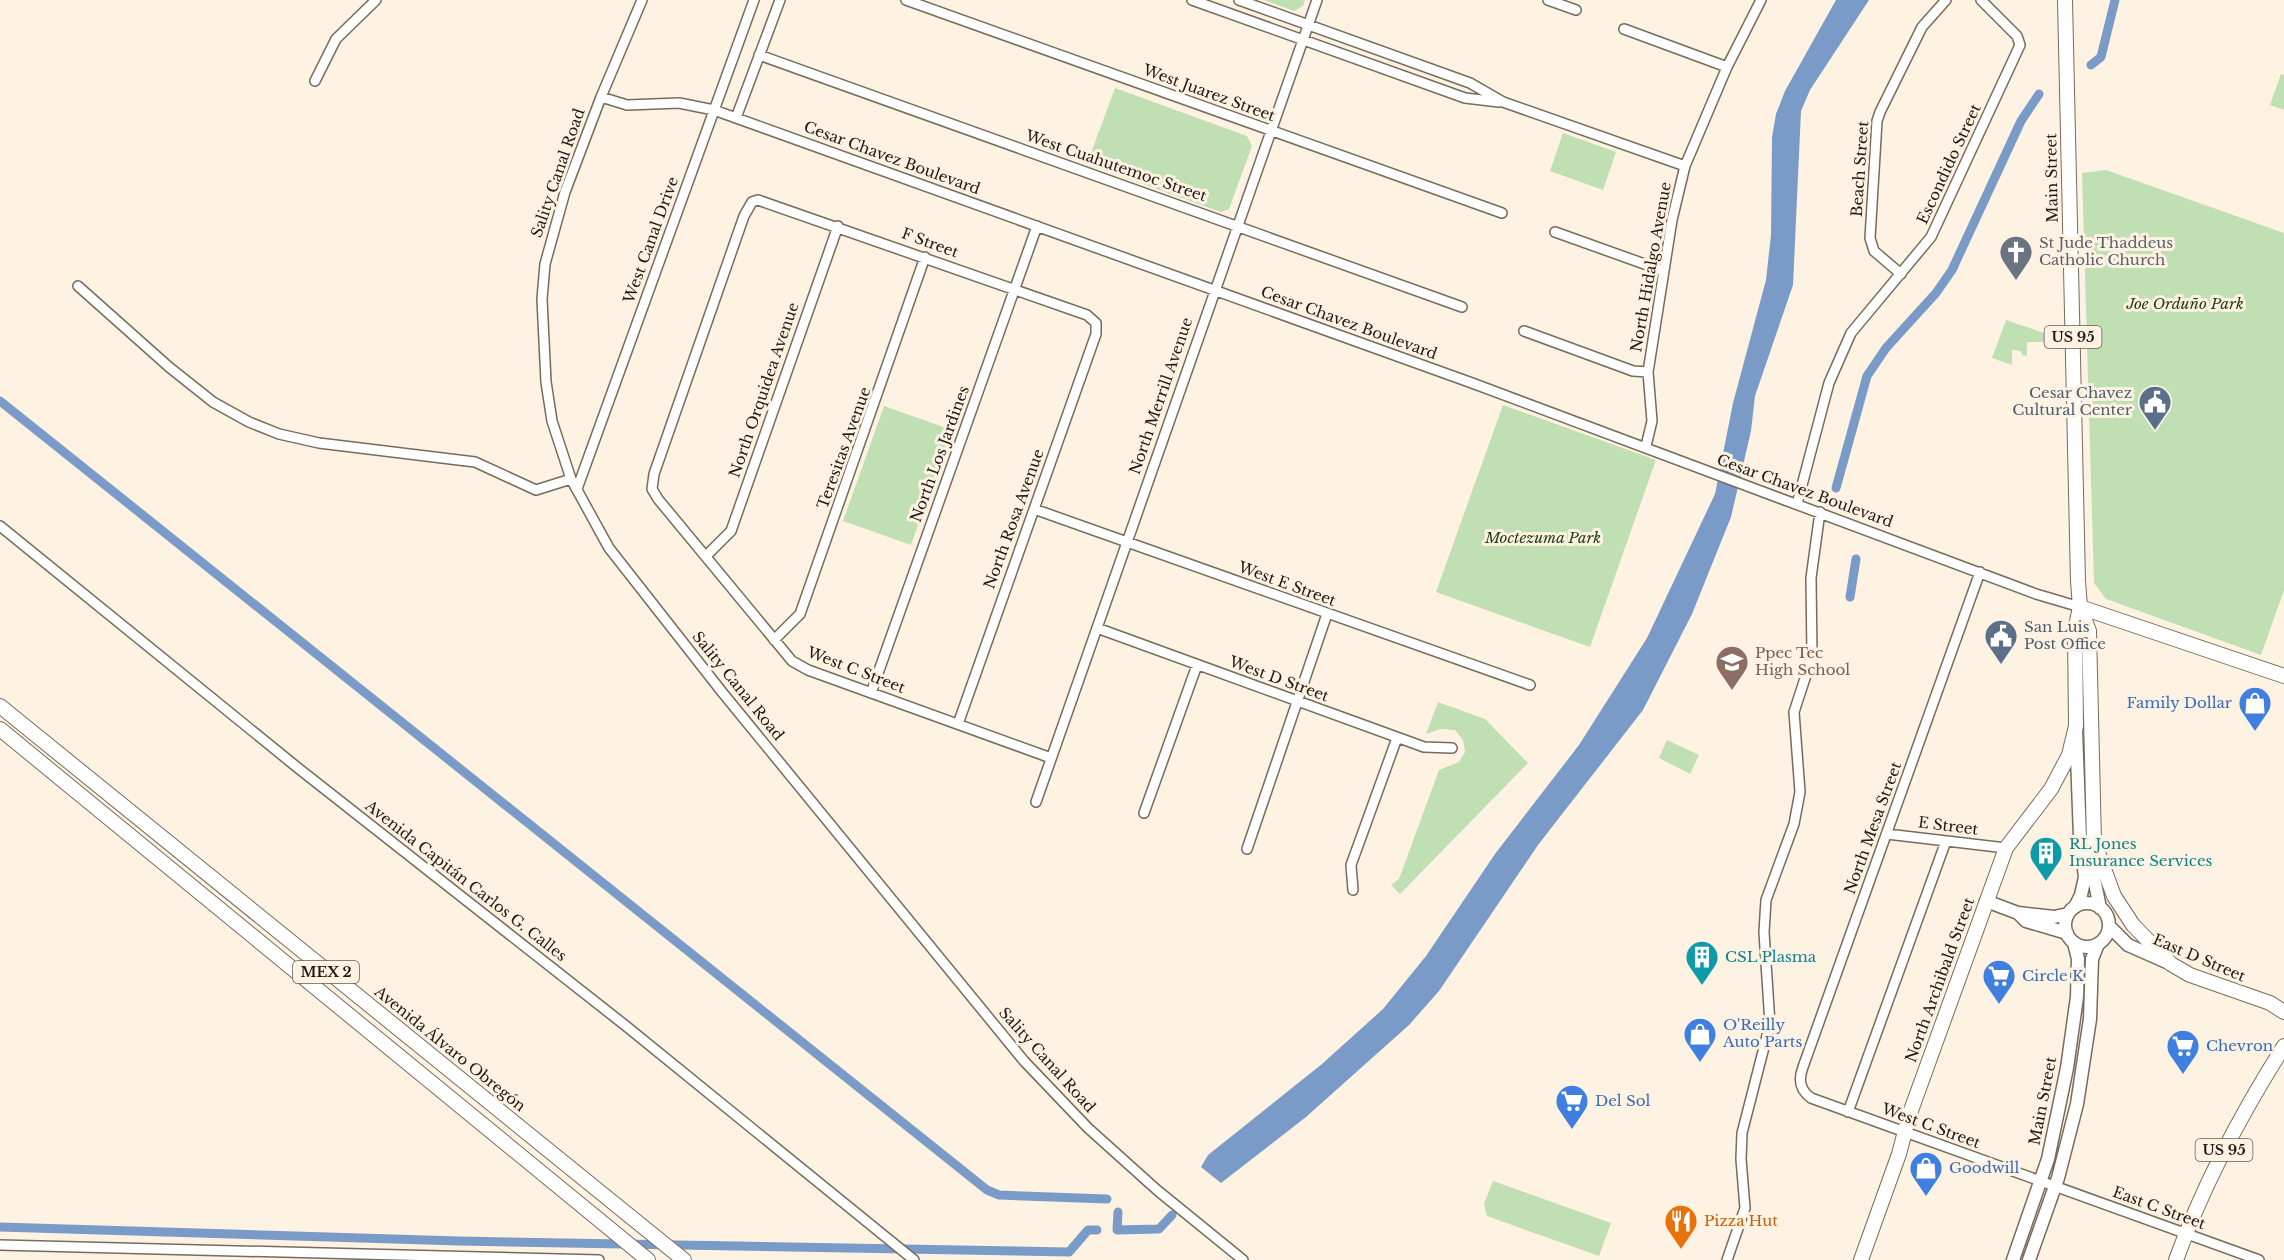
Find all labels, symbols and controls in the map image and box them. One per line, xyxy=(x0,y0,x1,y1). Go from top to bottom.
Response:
street label: West Juarez Street xyxy=(1140,59,1278,125)
street label: Escondido Street xyxy=(1912,100,1985,227)
street label: Sality Canal Road xyxy=(527,106,589,240)
street label: Cesar Chavez Boulevard xyxy=(801,117,983,198)
street label: Beach Street xyxy=(1847,120,1872,218)
street label: West Cuahutemoc Street xyxy=(1022,125,1210,206)
street label: Main Street xyxy=(2041,133,2062,223)
street label: West Canal Drive xyxy=(619,174,682,306)
street label: North Hidalgo Avenue xyxy=(1626,180,1675,353)
street label: F Street xyxy=(899,224,961,262)
place label: St Jude Thaddeus Catholic Church xyxy=(2039,233,2173,269)
church icon: St Jude Thaddeus Catholic Church xyxy=(1998,234,2034,281)
street label: Cesar Chavez Boulevard xyxy=(1258,282,1440,363)
park label: Joe Orduño Park xyxy=(2125,294,2244,313)
street label: North Orquidea Avenue xyxy=(725,300,802,480)
street label: North Merrill Avenue xyxy=(1125,315,1196,477)
road number: US 95 xyxy=(2044,326,2102,348)
street label: North Los Jardines xyxy=(906,383,973,525)
place label: Cesar Chavez Cultural Center xyxy=(2012,383,2133,419)
street label: Teresitas Avenue xyxy=(813,384,874,511)
public building icon: Cesar Chavez Cultural Center xyxy=(2137,384,2173,431)
street label: North Rosa Avenue xyxy=(979,446,1048,591)
street label: Cesar Chavez Boulevard xyxy=(1714,450,1896,531)
park label: Moctezuma Park xyxy=(1484,528,1601,547)
street label: West E Street xyxy=(1235,557,1339,610)
place label: San Luis Post Office xyxy=(2024,617,2106,653)
public building icon: San Luis Post Office xyxy=(1983,618,2019,665)
street label: Sality Canal Road xyxy=(688,627,788,744)
street label: West C Street xyxy=(804,642,908,697)
place label: Ppec Tec High School xyxy=(1755,643,1850,679)
school or university icon: Ppec Tec High School xyxy=(1714,644,1750,691)
street label: West D Street xyxy=(1226,651,1332,705)
shop icon: Family Dollar xyxy=(2237,685,2273,732)
place label: Family Dollar xyxy=(2126,693,2233,712)
street label: North Mesa Street xyxy=(1840,759,1905,897)
street label: Avenida Capitán Carlos G. Calles xyxy=(361,795,571,965)
street label: E Street xyxy=(1917,812,1979,839)
place label: RL Jones Insurance Services xyxy=(2069,834,2212,870)
building icon: RL Jones Insurance Services xyxy=(2028,835,2064,882)
street label: North Archibald Street xyxy=(1901,894,1978,1065)
street label: East D Street xyxy=(2150,930,2249,986)
building icon: CSL Plasma xyxy=(1684,939,1720,986)
place label: CSL Plasma xyxy=(1725,947,1817,966)
supermarket icon: Circle K xyxy=(1981,958,2017,1005)
road number: MEX 2 xyxy=(293,961,359,983)
place label: Circle K xyxy=(2022,966,2084,985)
street label: Avenida Álvaro Obregón xyxy=(370,981,530,1115)
street label: Sality Canal Road xyxy=(995,1003,1100,1116)
place label: O'Reilly Auto Parts xyxy=(1722,1015,1802,1051)
shop icon: O'Reilly Auto Parts xyxy=(1682,1016,1718,1063)
supermarket icon: Chevron xyxy=(2165,1028,2201,1075)
place label: Chevron xyxy=(2206,1036,2273,1055)
street label: Main Street xyxy=(2025,1055,2060,1147)
supermarket icon: Del Sol xyxy=(1554,1083,1590,1130)
place label: Del Sol xyxy=(1595,1091,1651,1110)
street label: West C Street xyxy=(1878,1099,1983,1152)
road number: US 95 xyxy=(2196,1139,2252,1161)
shop icon: Goodwill xyxy=(1908,1150,1944,1197)
place label: Goodwill xyxy=(1949,1158,2019,1177)
street label: East C Street xyxy=(2110,1182,2209,1233)
restaurant icon: Pizza Hut xyxy=(1663,1203,1699,1250)
place label: Pizza Hut xyxy=(1704,1211,1778,1230)

